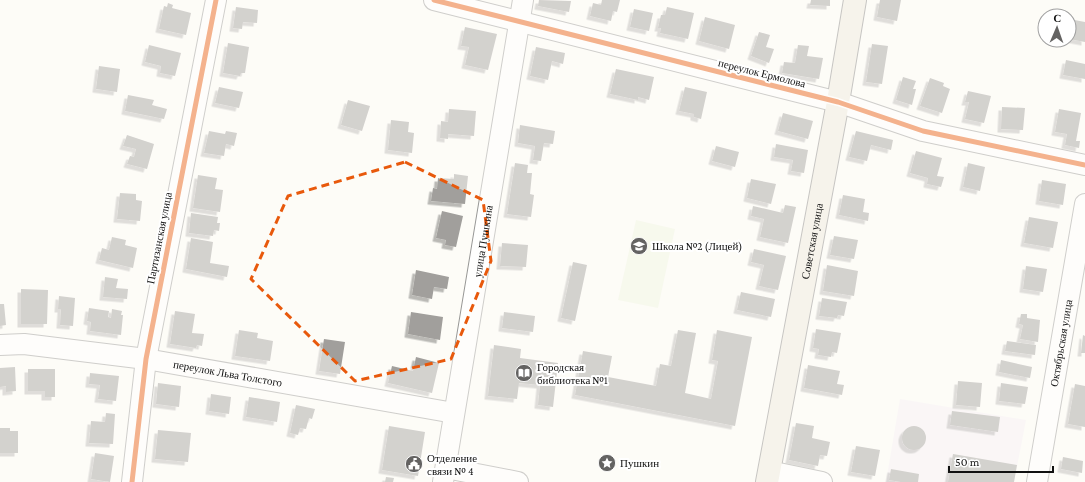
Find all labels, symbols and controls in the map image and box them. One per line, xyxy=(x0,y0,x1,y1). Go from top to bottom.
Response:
north arrow xyxy=(1037,8,1077,48)
text: С xyxy=(1053,12,1062,24)
street label: переулок Ермолова xyxy=(717,56,807,90)
street label: Партизанская улица xyxy=(144,191,174,285)
street label: Советская улица xyxy=(799,202,825,280)
street label: улица Пушкина xyxy=(471,204,495,278)
school or university icon: Школа №2 (Лицей) xyxy=(629,236,649,256)
place label: Школа №2 (Лицей) xyxy=(652,240,742,253)
street label: Октябрьская улица xyxy=(1048,298,1074,388)
street label: переулок Льва Толстого xyxy=(172,358,284,389)
place label: Городская библиотека №1 xyxy=(537,361,608,386)
library icon: Городская библиотека №1 xyxy=(514,363,534,383)
scale bar xyxy=(949,448,1053,474)
place label: Отделение связи № 4 xyxy=(427,452,477,477)
place icon: Пушкин xyxy=(597,453,617,473)
public building icon: Отделение связи № 4 xyxy=(404,454,424,474)
text: 50 m xyxy=(955,455,980,469)
place label: Пушкин xyxy=(620,457,659,469)

